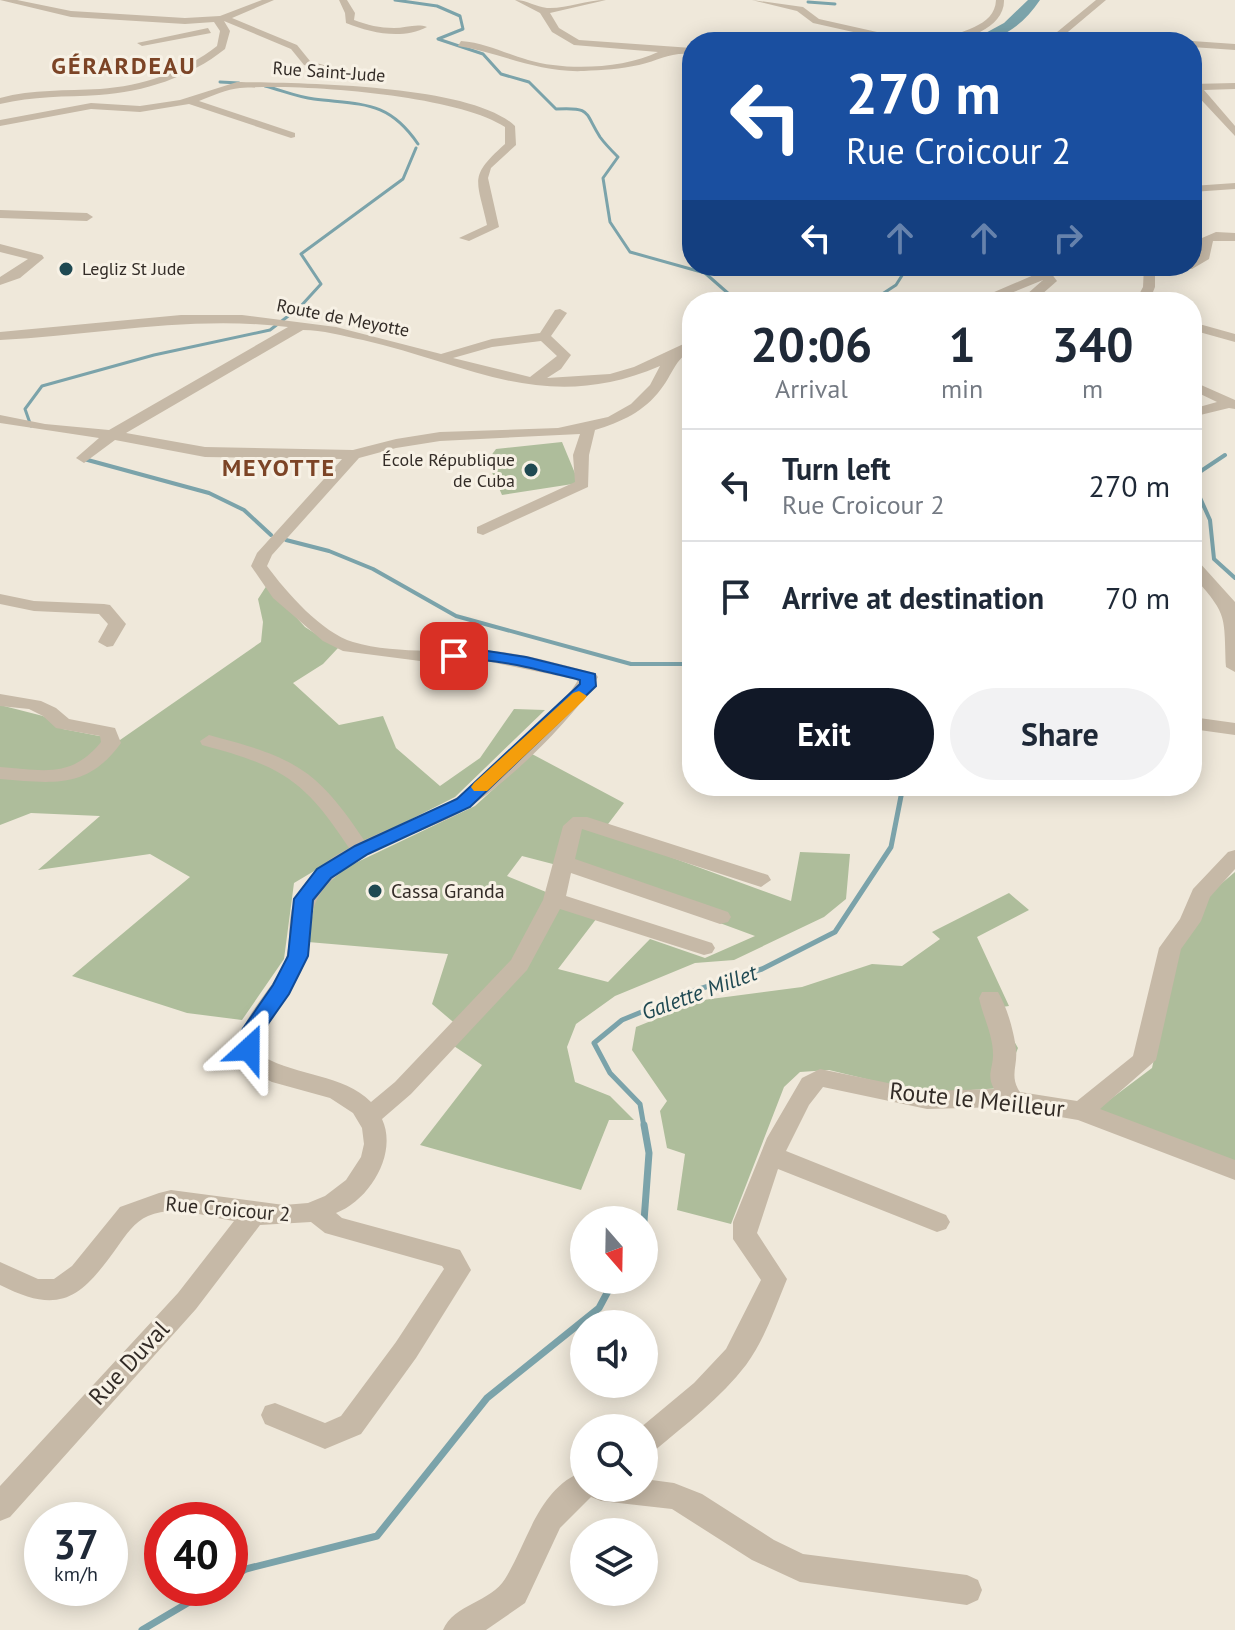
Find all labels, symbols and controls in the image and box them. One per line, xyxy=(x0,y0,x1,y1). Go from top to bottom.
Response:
district label: GÉRARDEAU xyxy=(51,50,197,81)
street label: Rue Saint-Jude xyxy=(272,56,386,87)
text: 270 m xyxy=(846,57,1001,129)
icon: left xyxy=(714,64,818,168)
text: Rue Croicour 2 xyxy=(846,127,1071,174)
icon: left xyxy=(794,216,838,260)
icon: ahead xyxy=(878,216,922,260)
icon: ahead xyxy=(962,216,1006,260)
icon: right xyxy=(1046,216,1090,260)
place label: Legliz St Jude xyxy=(82,257,185,280)
marker: Legliz St Jude xyxy=(57,260,75,278)
street label: Route de Meyotte xyxy=(275,293,411,342)
text: 20:06 xyxy=(751,313,872,375)
text: 1 xyxy=(948,313,976,375)
text: 340 xyxy=(1052,313,1133,375)
text: Arrival xyxy=(775,372,848,405)
text: min xyxy=(941,372,983,405)
text: m xyxy=(1082,372,1103,405)
place label: École République de Cuba xyxy=(382,448,515,492)
text: Turn left xyxy=(782,449,890,488)
district label: MEYOTTE xyxy=(222,452,336,483)
marker: École République de Cuba xyxy=(522,461,540,479)
icon: left xyxy=(714,463,758,507)
text: 270 m xyxy=(1089,466,1170,505)
text: Rue Croicour 2 xyxy=(782,488,945,521)
icon: arrive xyxy=(714,575,758,619)
text: Arrive at destination xyxy=(782,578,1044,617)
text: 70 m xyxy=(1105,578,1170,617)
pin xyxy=(420,622,488,690)
icon: arrive xyxy=(432,634,476,678)
button: Exit xyxy=(714,688,934,780)
button: Share xyxy=(950,688,1170,780)
place label: Cassa Granda xyxy=(391,878,505,904)
marker: Cassa Granda xyxy=(366,882,384,900)
water label: Galette Millet xyxy=(637,958,762,1026)
position arrow xyxy=(207,1007,291,1091)
street label: Route le Meilleur xyxy=(888,1075,1066,1124)
street label: Rue Croicour 2 xyxy=(165,1191,291,1227)
north arrow xyxy=(570,1206,658,1294)
map controls xyxy=(570,1206,658,1606)
button: sound xyxy=(570,1310,658,1398)
street label: Rue Duval xyxy=(82,1314,176,1412)
button: search xyxy=(570,1414,658,1502)
speed limit sign: 40 xyxy=(144,1502,248,1606)
text: 37 xyxy=(53,1518,99,1570)
button: layers xyxy=(570,1518,658,1606)
text: km/h xyxy=(54,1561,98,1587)

